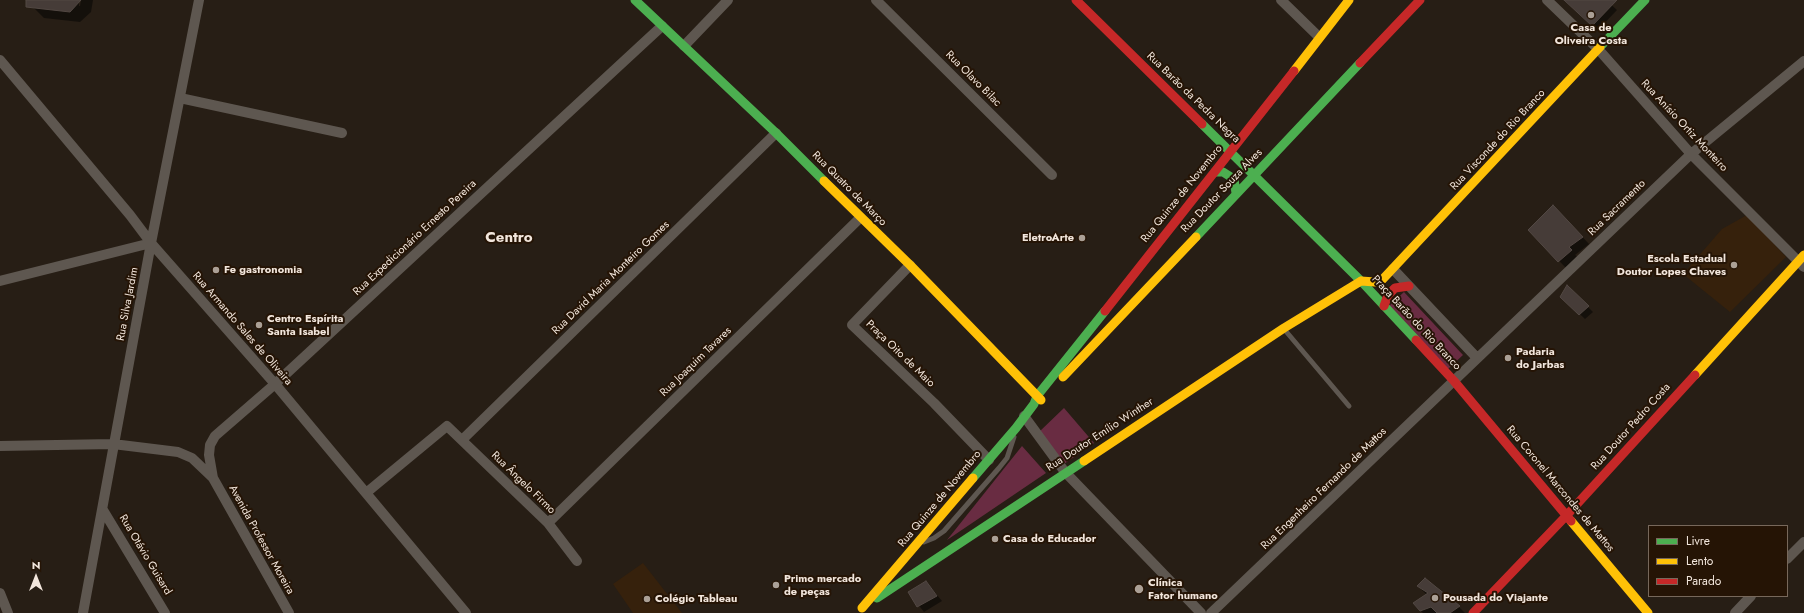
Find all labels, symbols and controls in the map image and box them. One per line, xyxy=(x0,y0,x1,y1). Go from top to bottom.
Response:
marker: Casa de Oliveira Costa xyxy=(1586,10,1596,20)
place label: Casa de Oliveira Costa xyxy=(1555,21,1627,47)
street label: Rua Olavo Bilac xyxy=(943,49,1003,109)
street label: Rua Barão da Pedra Negra xyxy=(1144,50,1242,146)
street label: Rua Anísio Ortiz Monteiro xyxy=(1638,77,1730,175)
street label: Rua Visconde do Rio Branco xyxy=(1448,87,1548,193)
street label: Rua Quinze de Novembro xyxy=(1139,142,1225,246)
street label: Rua Doutor Souza Alves xyxy=(1179,146,1265,236)
street label: Rua Quatro de Março xyxy=(809,149,889,229)
street label: Rua Expedicionário Ernesto Pereira xyxy=(351,177,479,299)
street label: Rua Sacramento xyxy=(1586,177,1648,239)
street label: Rua David Maria Monteiro Gomes xyxy=(550,218,672,338)
district label: Centro xyxy=(485,229,533,247)
place label: EletroArte xyxy=(1022,231,1074,245)
marker: EletroArte xyxy=(1077,233,1087,243)
place label: Escola Estadual Doutor Lopes Chaves xyxy=(1617,252,1726,278)
marker: Escola Estadual Doutor Lopes Chaves xyxy=(1729,260,1739,270)
place label: Fe gastronomia xyxy=(224,263,302,277)
marker: Fe gastronomia xyxy=(211,265,221,275)
street label: Rua Silva Jardim xyxy=(114,266,142,342)
street label: Rua Armando Sales de Oliveira xyxy=(189,270,295,388)
street label: Praça Barão do Rio Branco xyxy=(1369,273,1463,373)
place label: Centro Espírita Santa Isabel xyxy=(267,312,343,338)
street label: Praça Oito de Maio xyxy=(863,318,937,390)
marker: Centro Espírita Santa Isabel xyxy=(254,320,264,330)
street label: Rua Joaquim Tavares xyxy=(657,324,735,400)
place label: Padaria do Jarbas xyxy=(1516,345,1564,371)
marker: Padaria do Jarbas xyxy=(1503,353,1513,363)
street label: Rua Doutor Pedro Costa xyxy=(1589,381,1673,473)
street label: Rua Doutor Emílio Winther xyxy=(1044,395,1156,475)
street label: Rua Coronel Marcondes de Mattos xyxy=(1503,423,1617,555)
street label: Rua Engenheiro Fernando de Mattos xyxy=(1258,425,1390,553)
street label: Rua Quinze de Novembro xyxy=(896,448,984,550)
street label: Rua Ângelo Firmo xyxy=(488,449,558,517)
street label: Avenida Professor Moreira xyxy=(225,483,297,597)
street label: Rua Otávio Guisard xyxy=(116,513,174,597)
legend xyxy=(1648,525,1788,597)
place label: Casa do Educador xyxy=(1003,532,1096,546)
text: Livre xyxy=(1686,532,1710,550)
marker: Casa do Educador xyxy=(990,534,1000,544)
text: Lento xyxy=(1686,552,1713,570)
north arrow xyxy=(16,557,56,597)
text: N xyxy=(32,557,40,573)
place label: Primo mercado de peças xyxy=(784,572,861,598)
text: Parado xyxy=(1686,572,1721,590)
place label: Clínica Fator humano xyxy=(1148,576,1218,602)
marker: Primo mercado de peças xyxy=(771,580,781,590)
marker: Clínica Fator humano xyxy=(1133,583,1145,595)
place label: Pousada do Viajante xyxy=(1443,591,1548,605)
place label: Colégio Tableau xyxy=(655,592,737,606)
marker: Pousada do Viajante xyxy=(1430,593,1440,603)
marker: Colégio Tableau xyxy=(642,594,652,604)

